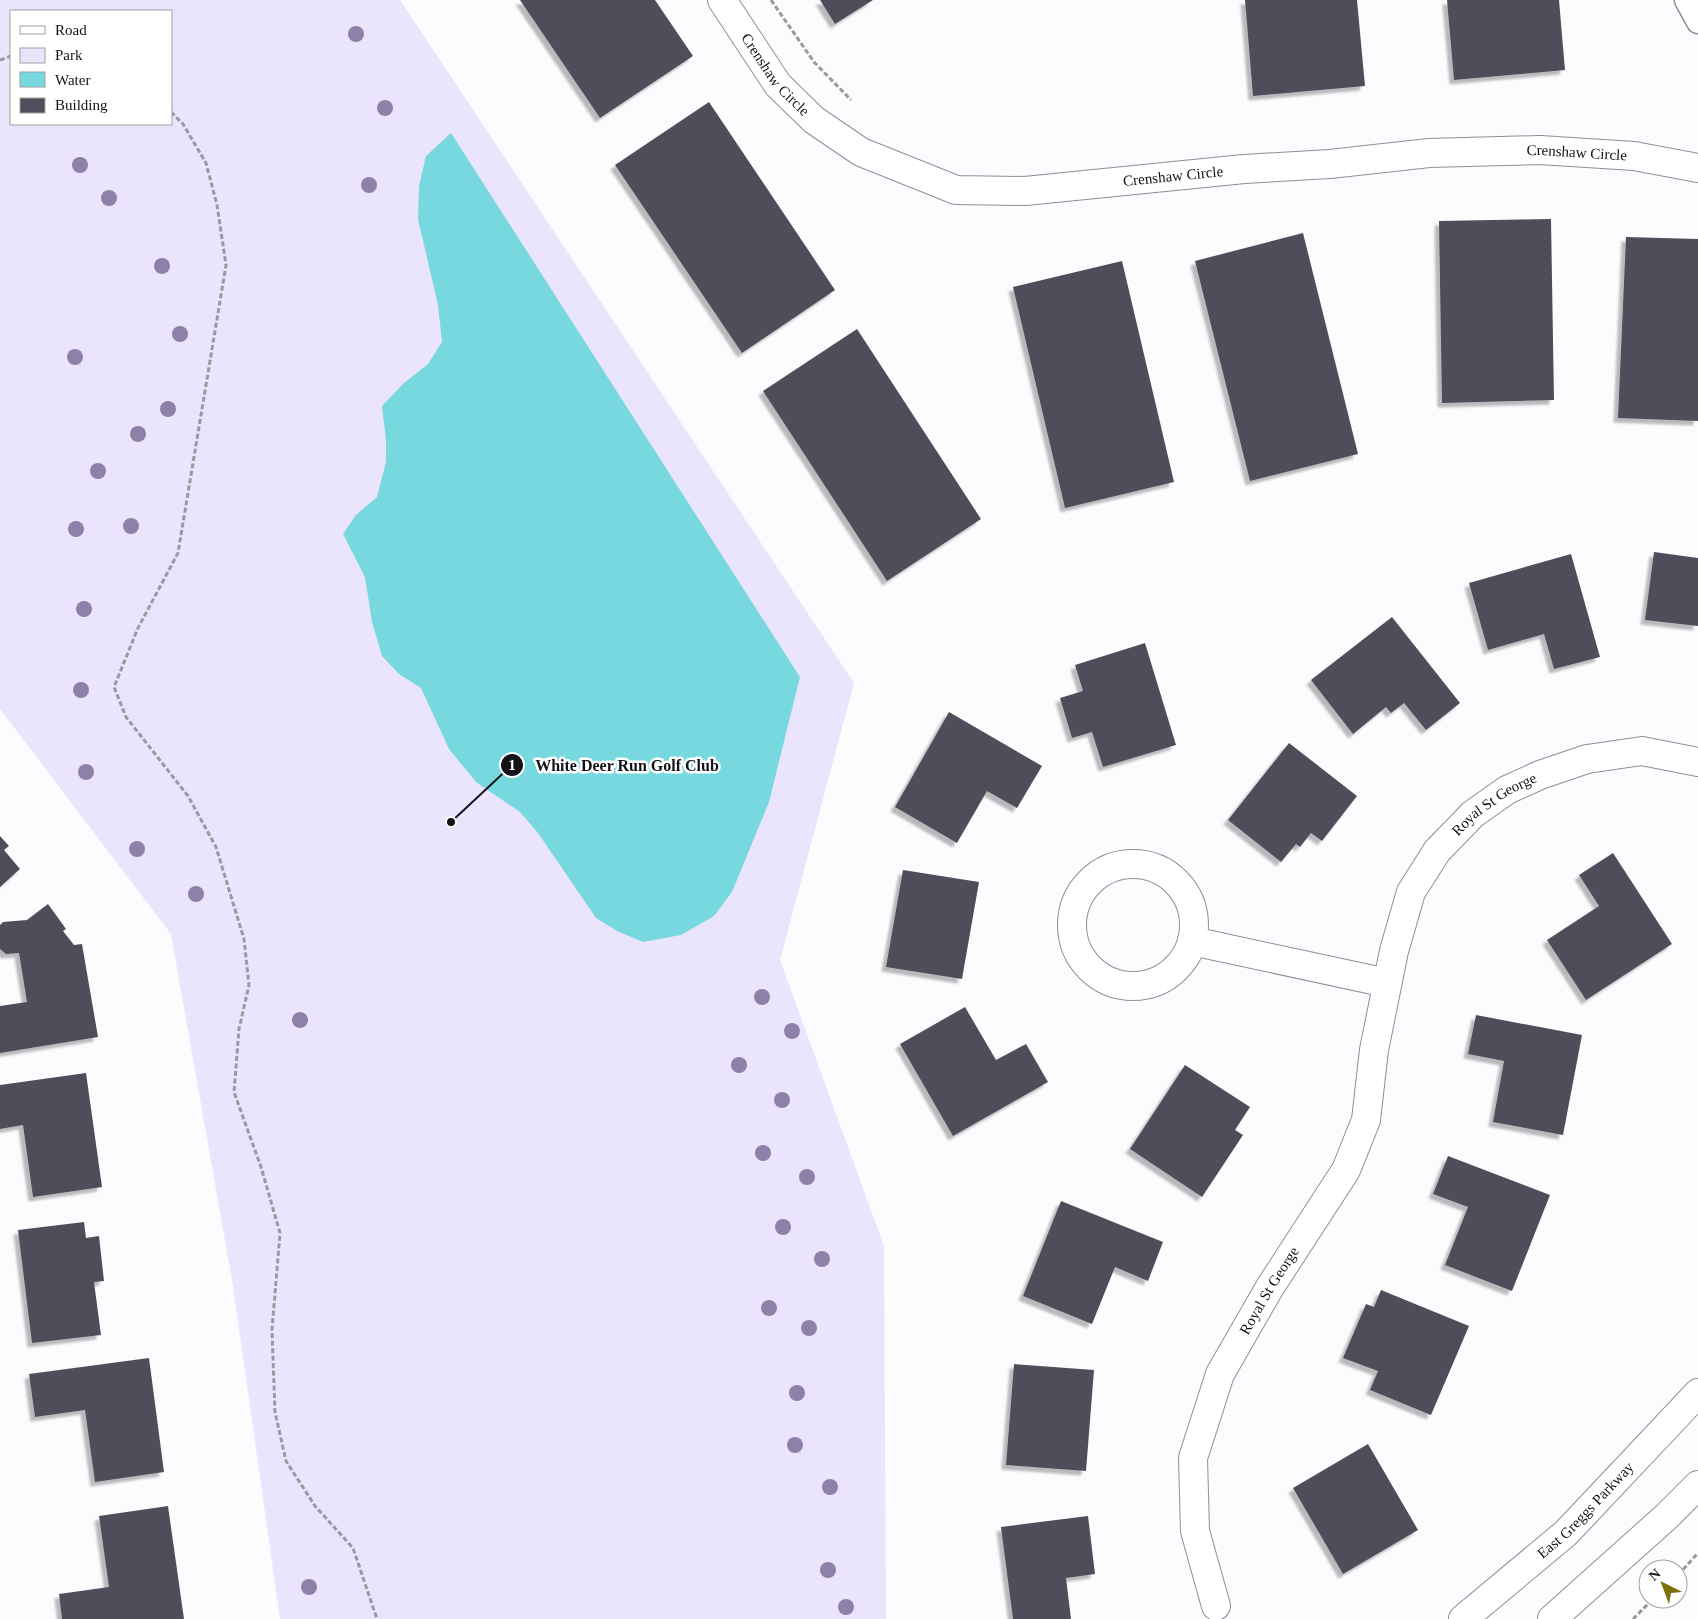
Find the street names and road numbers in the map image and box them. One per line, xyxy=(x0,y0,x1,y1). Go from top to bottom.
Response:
street label: Crenshaw Circle xyxy=(738,30,813,119)
street label: Crenshaw Circle xyxy=(1526,142,1628,164)
street label: Crenshaw Circle xyxy=(1122,163,1224,189)
street label: Royal St George xyxy=(1449,770,1539,839)
street label: Royal St George xyxy=(1236,1243,1302,1337)
street label: East Greggs Parkway xyxy=(1534,1458,1637,1561)

